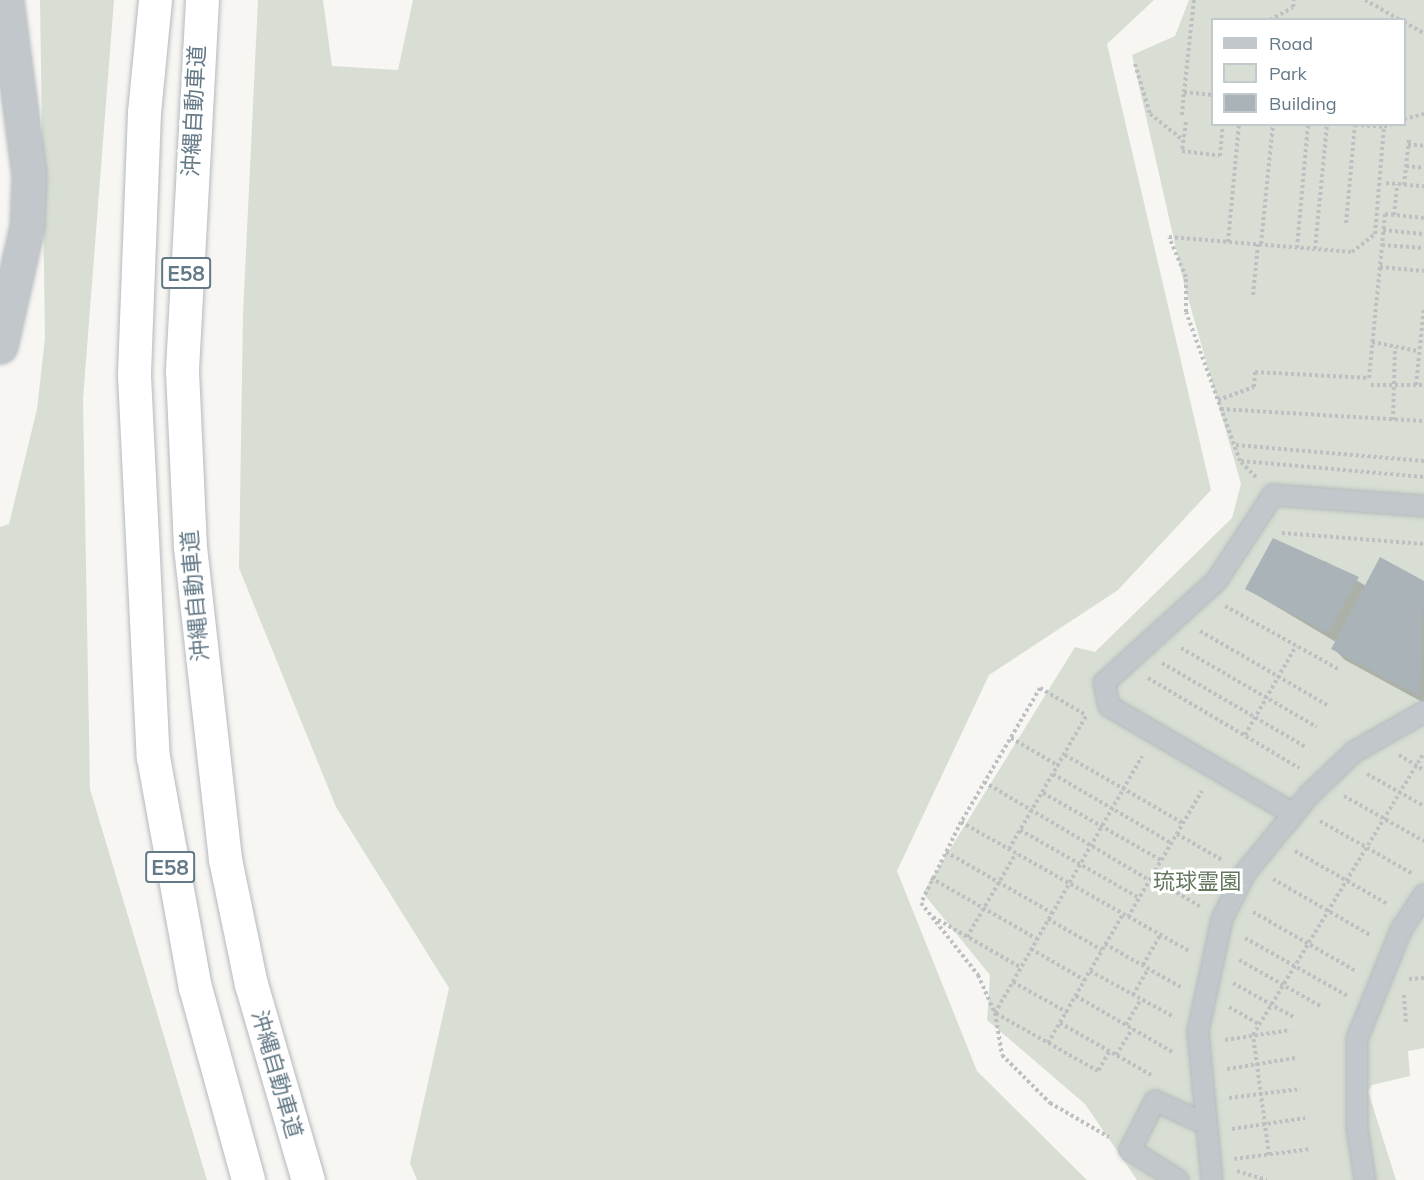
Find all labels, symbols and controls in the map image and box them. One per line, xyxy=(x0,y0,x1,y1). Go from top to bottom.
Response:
legend xyxy=(1211,18,1406,126)
text: Road xyxy=(1269,32,1313,55)
street label: 沖縄自動車道 xyxy=(177,44,211,178)
text: Park xyxy=(1269,62,1307,85)
text: Building xyxy=(1269,92,1337,115)
road number: E58 xyxy=(160,255,212,291)
street label: 沖縄自動車道 xyxy=(176,529,214,663)
road number: E58 xyxy=(144,849,195,885)
park label: 琉球霊園 xyxy=(1153,869,1241,895)
street label: 沖縄自動車道 xyxy=(246,1007,308,1141)

